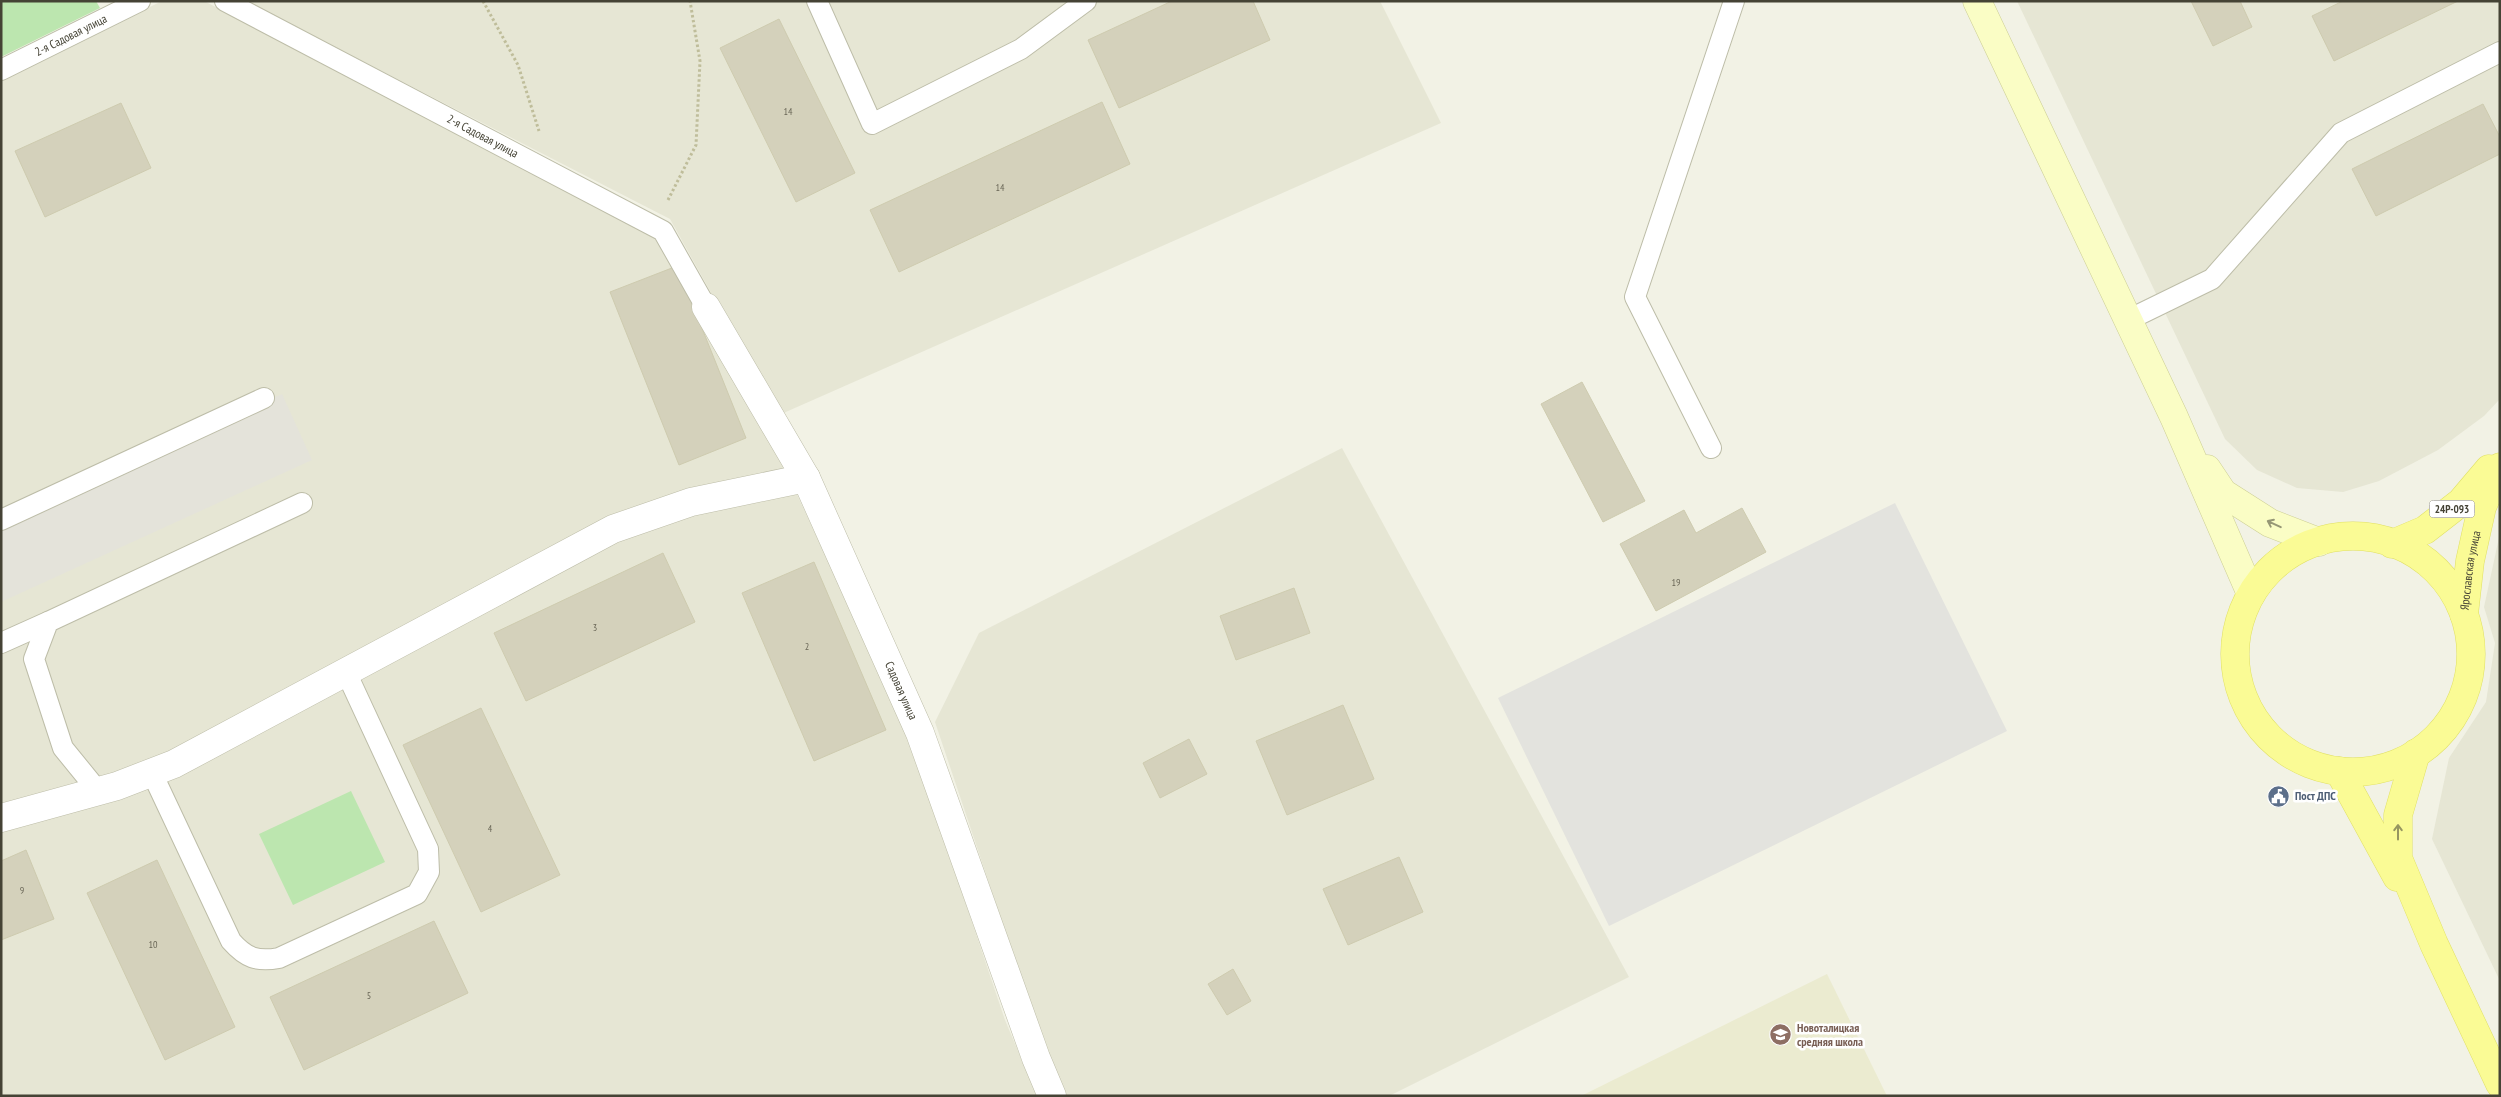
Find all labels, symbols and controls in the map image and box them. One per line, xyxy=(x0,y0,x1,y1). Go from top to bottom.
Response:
street label: 2-я Садовая улица xyxy=(32,11,109,59)
house number: 14 xyxy=(784,105,793,118)
street label: 2-я Садовая улица xyxy=(445,111,521,161)
house number: 14 xyxy=(996,181,1005,194)
road number: 24Р-093 xyxy=(2430,500,2474,518)
one-way arrow xyxy=(2267,519,2282,528)
street label: Ярославская улица xyxy=(2456,529,2484,611)
house number: 19 xyxy=(1672,576,1681,589)
house number: 3 xyxy=(593,621,597,634)
house number: 2 xyxy=(805,640,809,653)
street label: Садовая улица xyxy=(882,659,921,722)
public building icon: Пост ДПС xyxy=(2267,784,2291,808)
place label: Пост ДПС xyxy=(2295,788,2336,803)
house number: 4 xyxy=(488,822,493,835)
one-way arrow xyxy=(2393,824,2403,840)
house number: 9 xyxy=(20,884,24,897)
house number: 10 xyxy=(149,938,158,951)
house number: 5 xyxy=(367,989,371,1002)
place label: Новоталицкая средняя школа xyxy=(1797,1020,1863,1049)
school or university icon: Новоталицкая средняя школа xyxy=(1769,1023,1793,1047)

